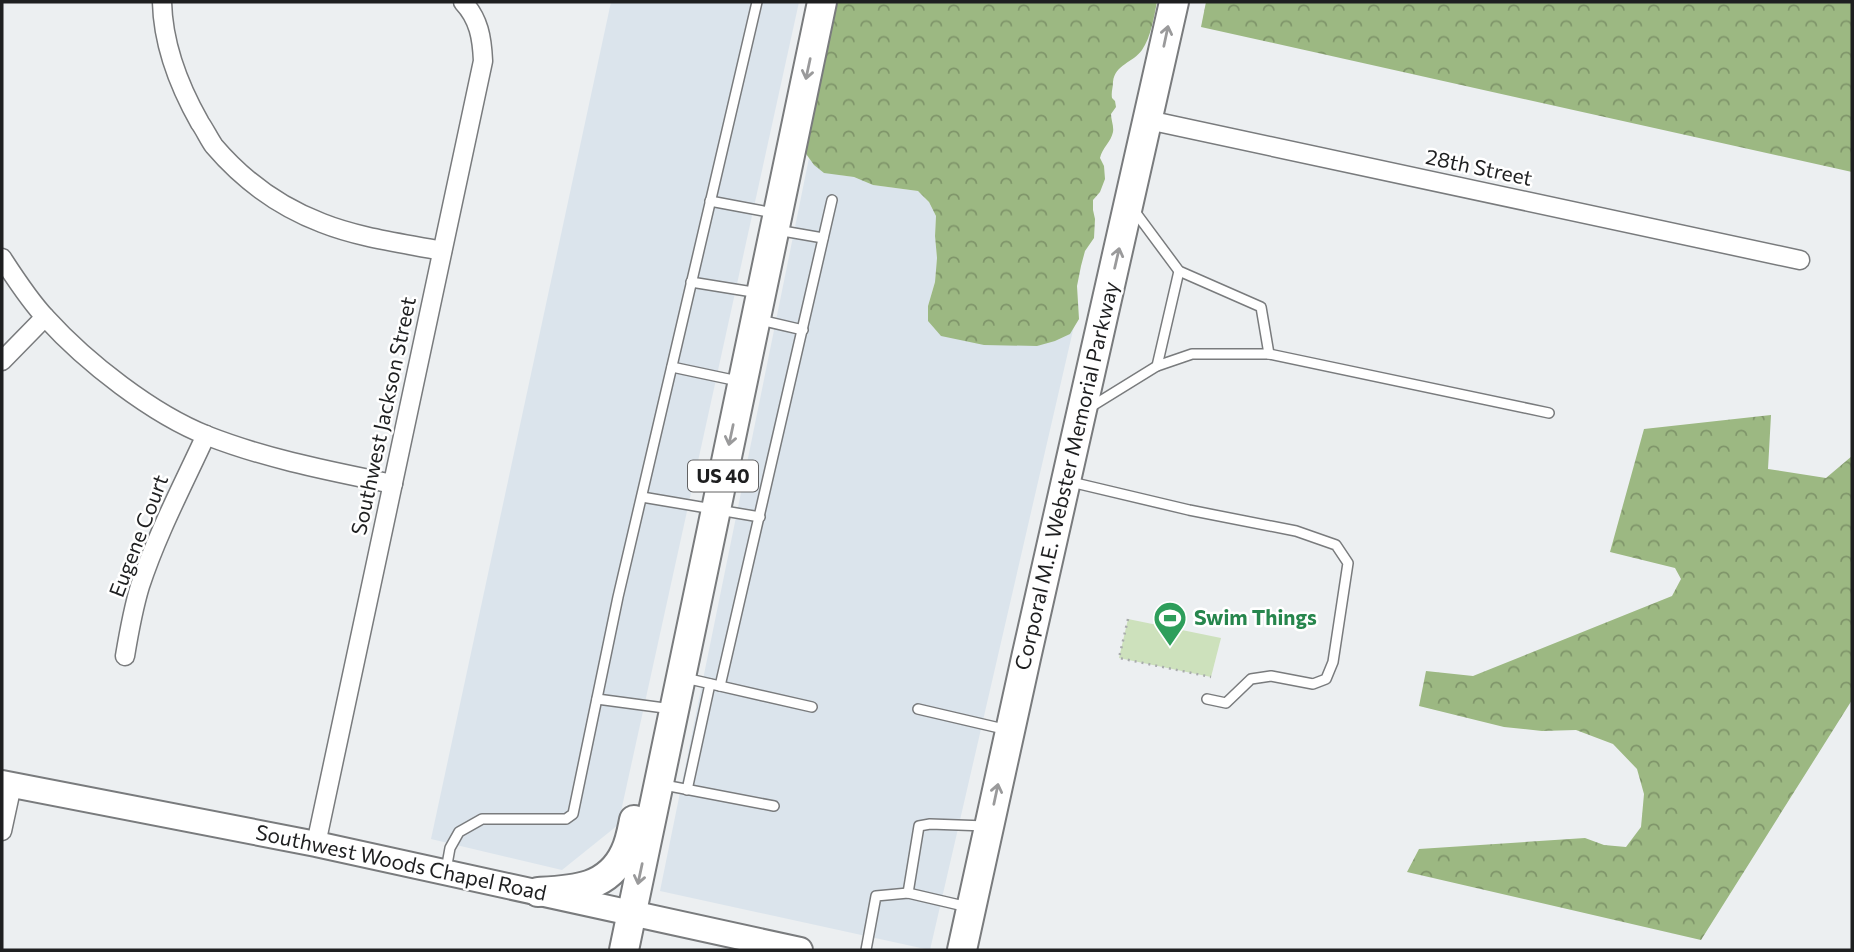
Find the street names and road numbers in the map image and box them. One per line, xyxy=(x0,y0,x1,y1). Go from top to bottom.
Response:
street label: 28th Street xyxy=(1424,143,1535,190)
street label: Corporal M.E. Webster Memorial Parkway xyxy=(1009,279,1123,673)
street label: Southwest Jackson Street xyxy=(345,294,420,537)
road number: US 40 xyxy=(688,461,758,491)
street label: Eugene Court xyxy=(103,471,172,600)
street label: Southwest Woods Chapel Road xyxy=(254,818,549,905)

